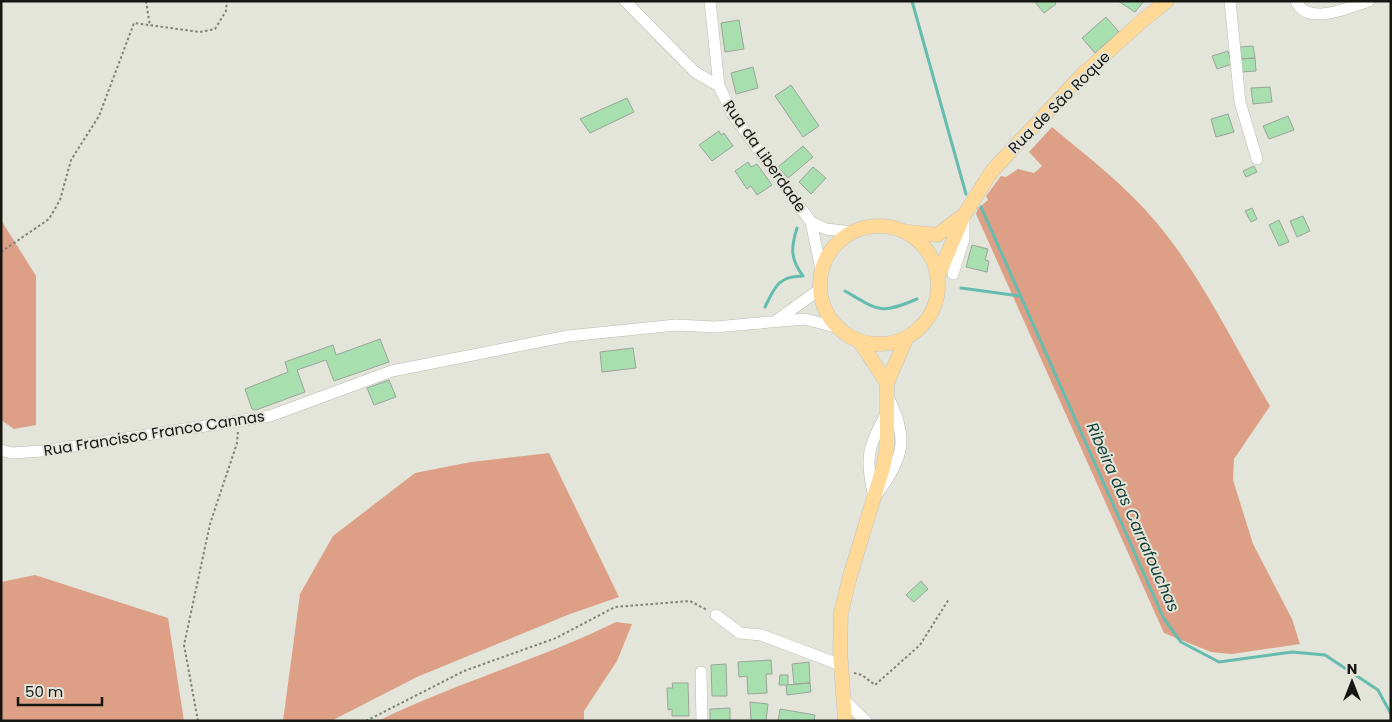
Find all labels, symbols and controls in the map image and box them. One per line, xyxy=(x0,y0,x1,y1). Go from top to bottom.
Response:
street label: Rua de São Roque xyxy=(1003,46,1115,158)
street label: Rua da Liberdade xyxy=(719,96,811,216)
street label: Rua Francisco Franco Cannas xyxy=(42,405,266,461)
water label: Ribeira das Carrafouchas xyxy=(1081,418,1185,616)
north arrow xyxy=(1327,657,1377,707)
text: N xyxy=(1347,659,1357,679)
scale bar xyxy=(18,674,101,706)
text: 50 m xyxy=(25,681,63,702)

